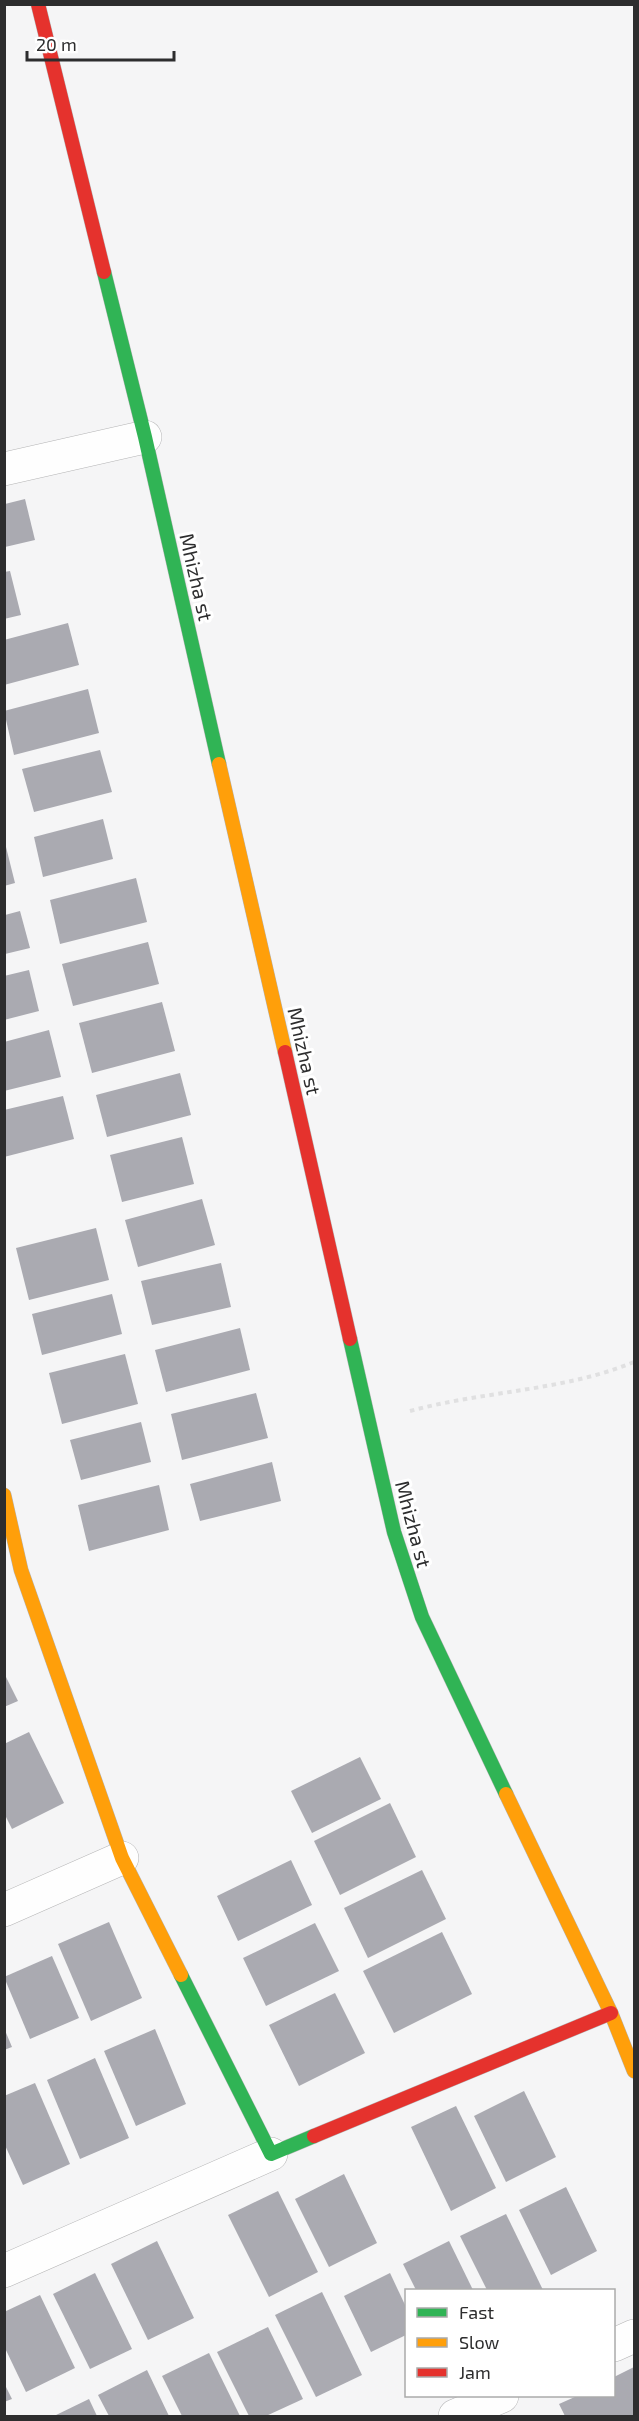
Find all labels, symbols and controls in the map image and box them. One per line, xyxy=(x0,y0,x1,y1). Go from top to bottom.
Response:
scale bar xyxy=(27,24,174,62)
text: 20 m xyxy=(36,33,77,55)
street label: Mhizha st xyxy=(175,531,219,624)
street label: Mhizha st xyxy=(283,1005,327,1098)
street label: Mhizha st xyxy=(391,1478,437,1571)
legend xyxy=(405,2289,615,2397)
text: Fast xyxy=(459,2301,494,2323)
text: Slow xyxy=(459,2331,500,2353)
text: Jam xyxy=(459,2361,491,2383)

